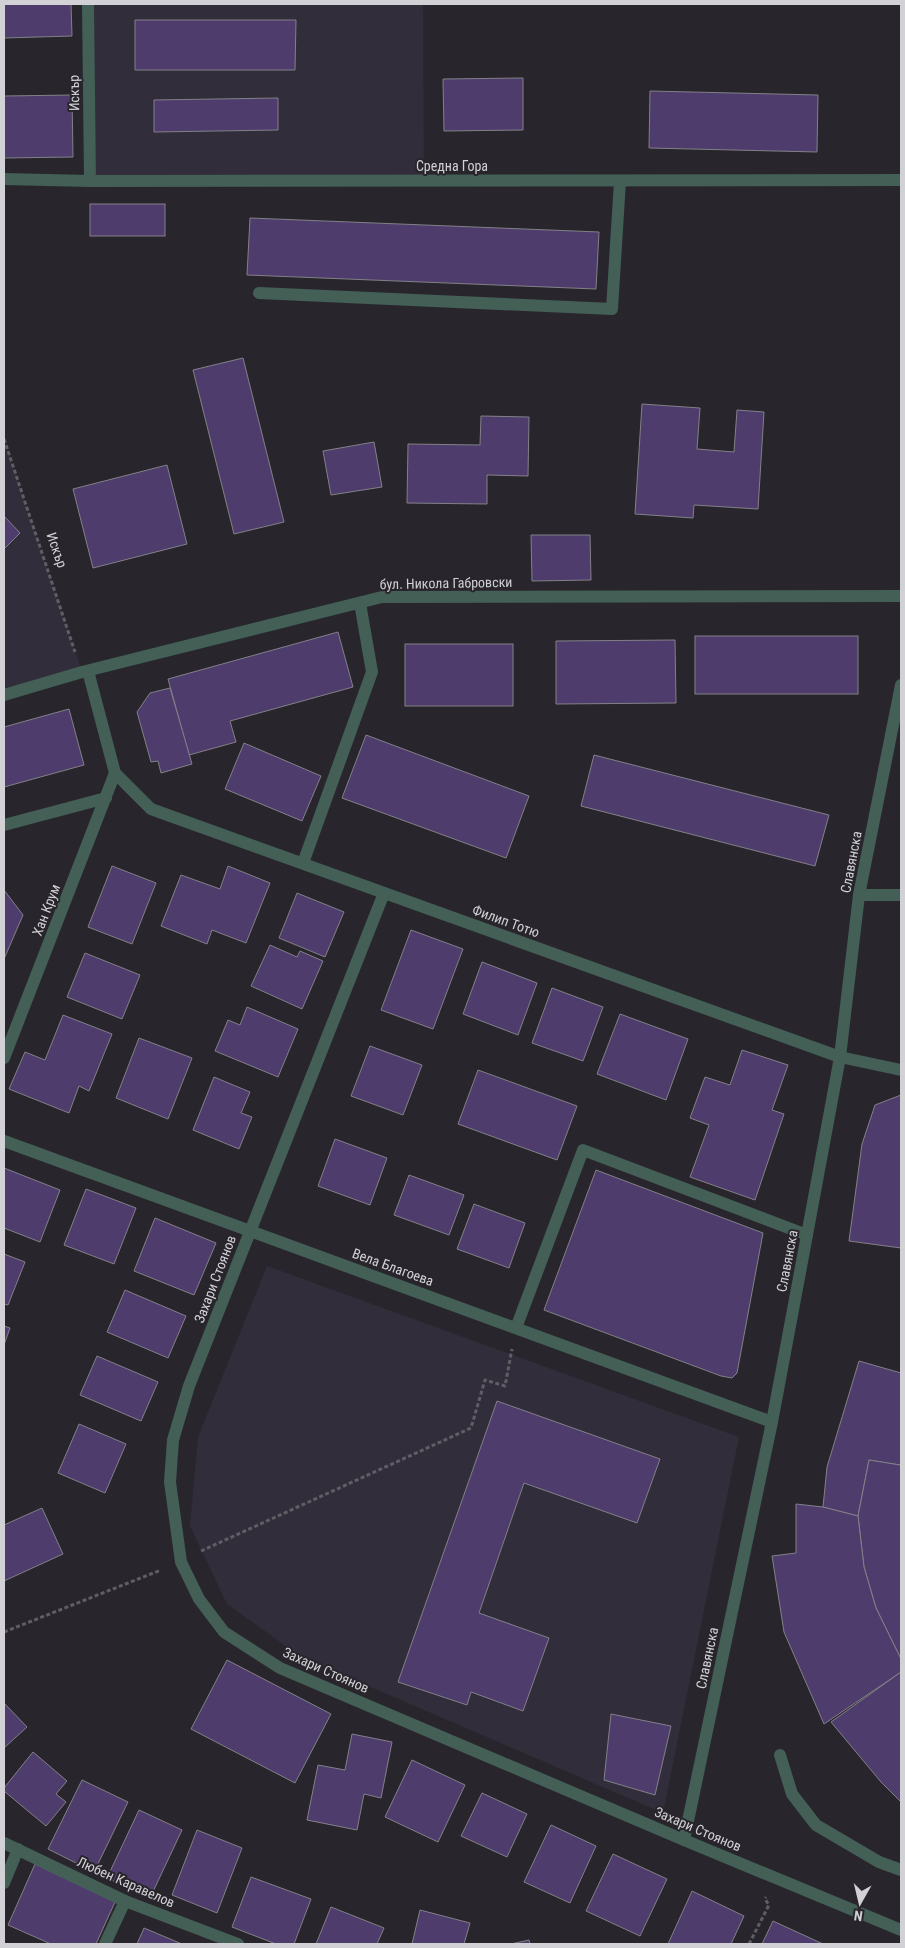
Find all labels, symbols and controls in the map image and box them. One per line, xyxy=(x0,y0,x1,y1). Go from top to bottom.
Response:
street label: Искър xyxy=(66,75,82,111)
street label: Средна Гора xyxy=(416,158,488,174)
street label: Искър xyxy=(44,530,71,570)
street label: бул. Никола Габровски xyxy=(379,574,513,592)
street label: Славянска xyxy=(837,830,865,894)
street label: Хан Крум xyxy=(29,882,63,938)
street label: Филип Тотю xyxy=(470,901,542,941)
street label: Славянска xyxy=(773,1229,801,1293)
street label: Захари Стоянов xyxy=(191,1233,239,1325)
street label: Вела Благоева xyxy=(350,1245,436,1289)
street label: Славянска xyxy=(693,1626,721,1690)
street label: Захари Стоянов xyxy=(280,1644,372,1696)
street label: Захари Стоянов xyxy=(652,1804,744,1854)
street label: Любен Каравелов xyxy=(75,1853,177,1911)
north arrow xyxy=(835,1878,885,1928)
text: N xyxy=(853,1907,864,1924)

